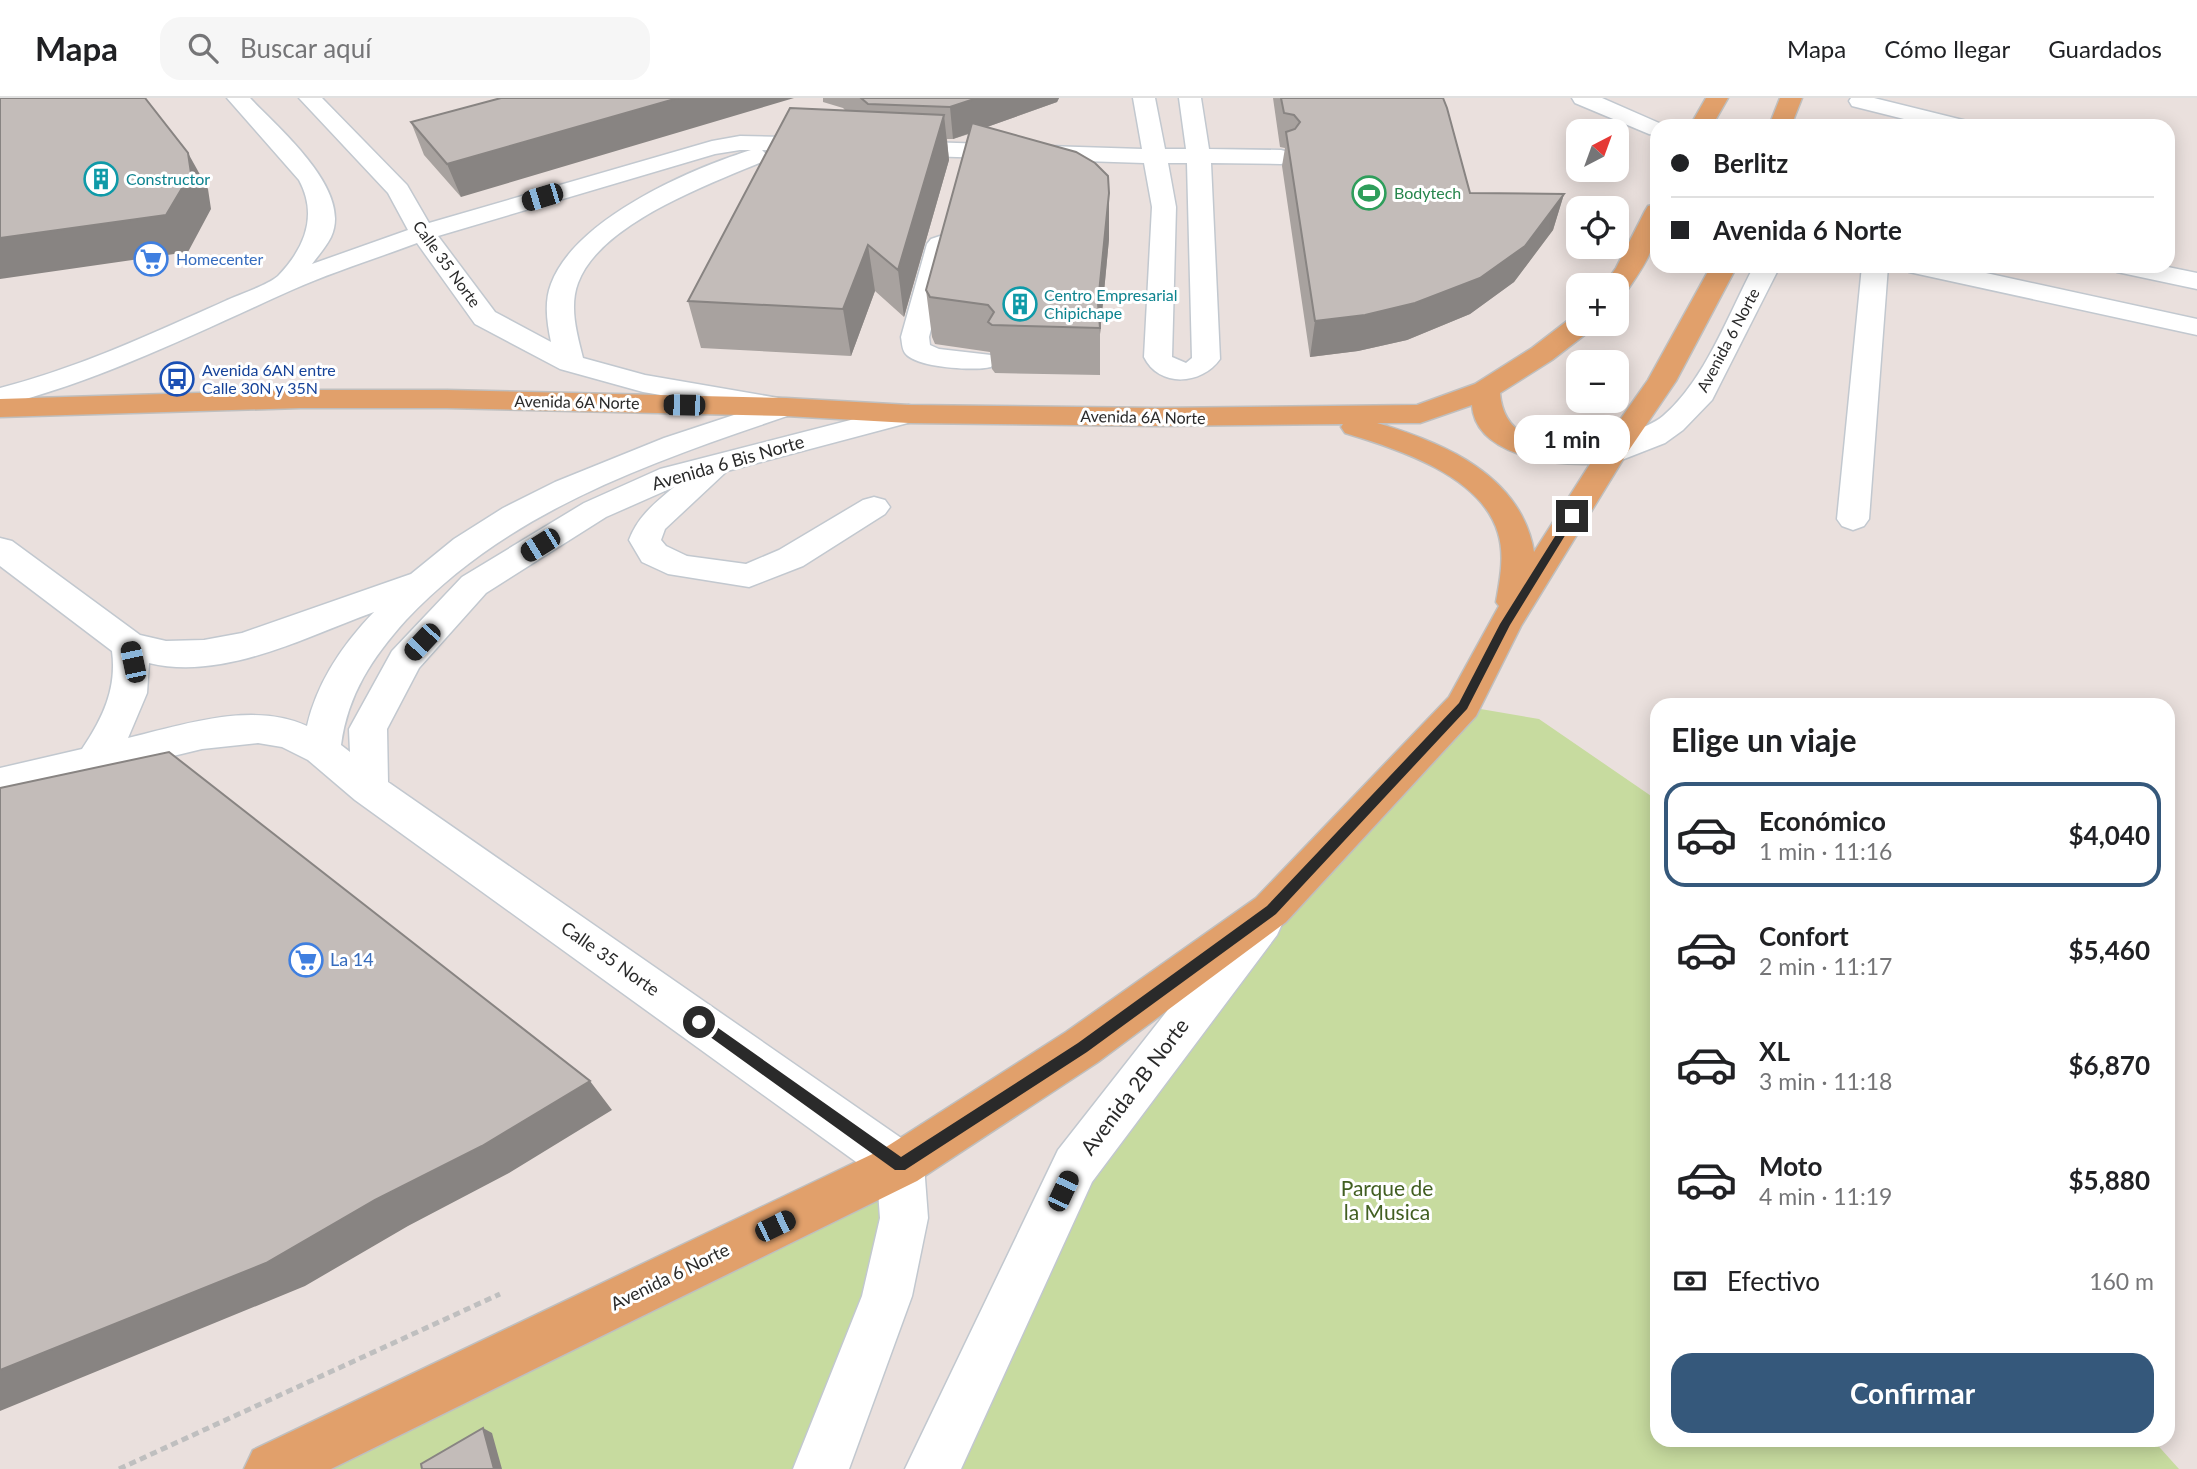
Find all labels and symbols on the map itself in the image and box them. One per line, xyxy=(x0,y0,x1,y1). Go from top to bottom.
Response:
north arrow xyxy=(1566,119,1629,182)
building icon: Constructor xyxy=(82,160,120,198)
place label: Constructor xyxy=(126,169,210,188)
sports icon: Bodytech xyxy=(1350,174,1388,212)
car xyxy=(519,181,566,213)
place label: Bodytech xyxy=(1394,183,1461,202)
street label: Calle 35 Norte xyxy=(410,217,485,311)
supermarket icon: Homecenter xyxy=(132,240,170,278)
place label: Homecenter xyxy=(176,249,264,268)
building icon: Centro Empresarial Chipichape xyxy=(1001,285,1039,323)
place label: Centro Empresarial Chipichape xyxy=(1044,285,1178,322)
street label: Avenida 6 Norte xyxy=(1692,285,1763,395)
bus stop icon: Avenida 6AN entre Calle 30N y 35N xyxy=(158,360,196,398)
place label: Avenida 6AN entre Calle 30N y 35N xyxy=(202,360,336,397)
street label: Avenida 6A Norte xyxy=(514,391,640,412)
car xyxy=(663,394,706,416)
street label: Avenida 6A Norte xyxy=(1080,406,1206,427)
callout: 1 min xyxy=(1514,414,1630,464)
street label: Avenida 6 Bis Norte xyxy=(649,430,806,494)
route end xyxy=(1556,500,1588,532)
car xyxy=(517,525,564,565)
car xyxy=(400,619,445,665)
car xyxy=(119,639,148,685)
street label: Calle 35 Norte xyxy=(557,916,664,1000)
supermarket icon: La 14 xyxy=(287,941,325,979)
place label: La 14 xyxy=(330,948,374,970)
route start xyxy=(683,1006,715,1038)
street label: Avenida 2B Norte xyxy=(1074,1013,1193,1159)
car xyxy=(1045,1168,1082,1214)
park label: Parque de la Musica xyxy=(1341,1175,1433,1224)
car xyxy=(752,1207,799,1245)
street label: Avenida 6 Norte xyxy=(607,1238,732,1314)

